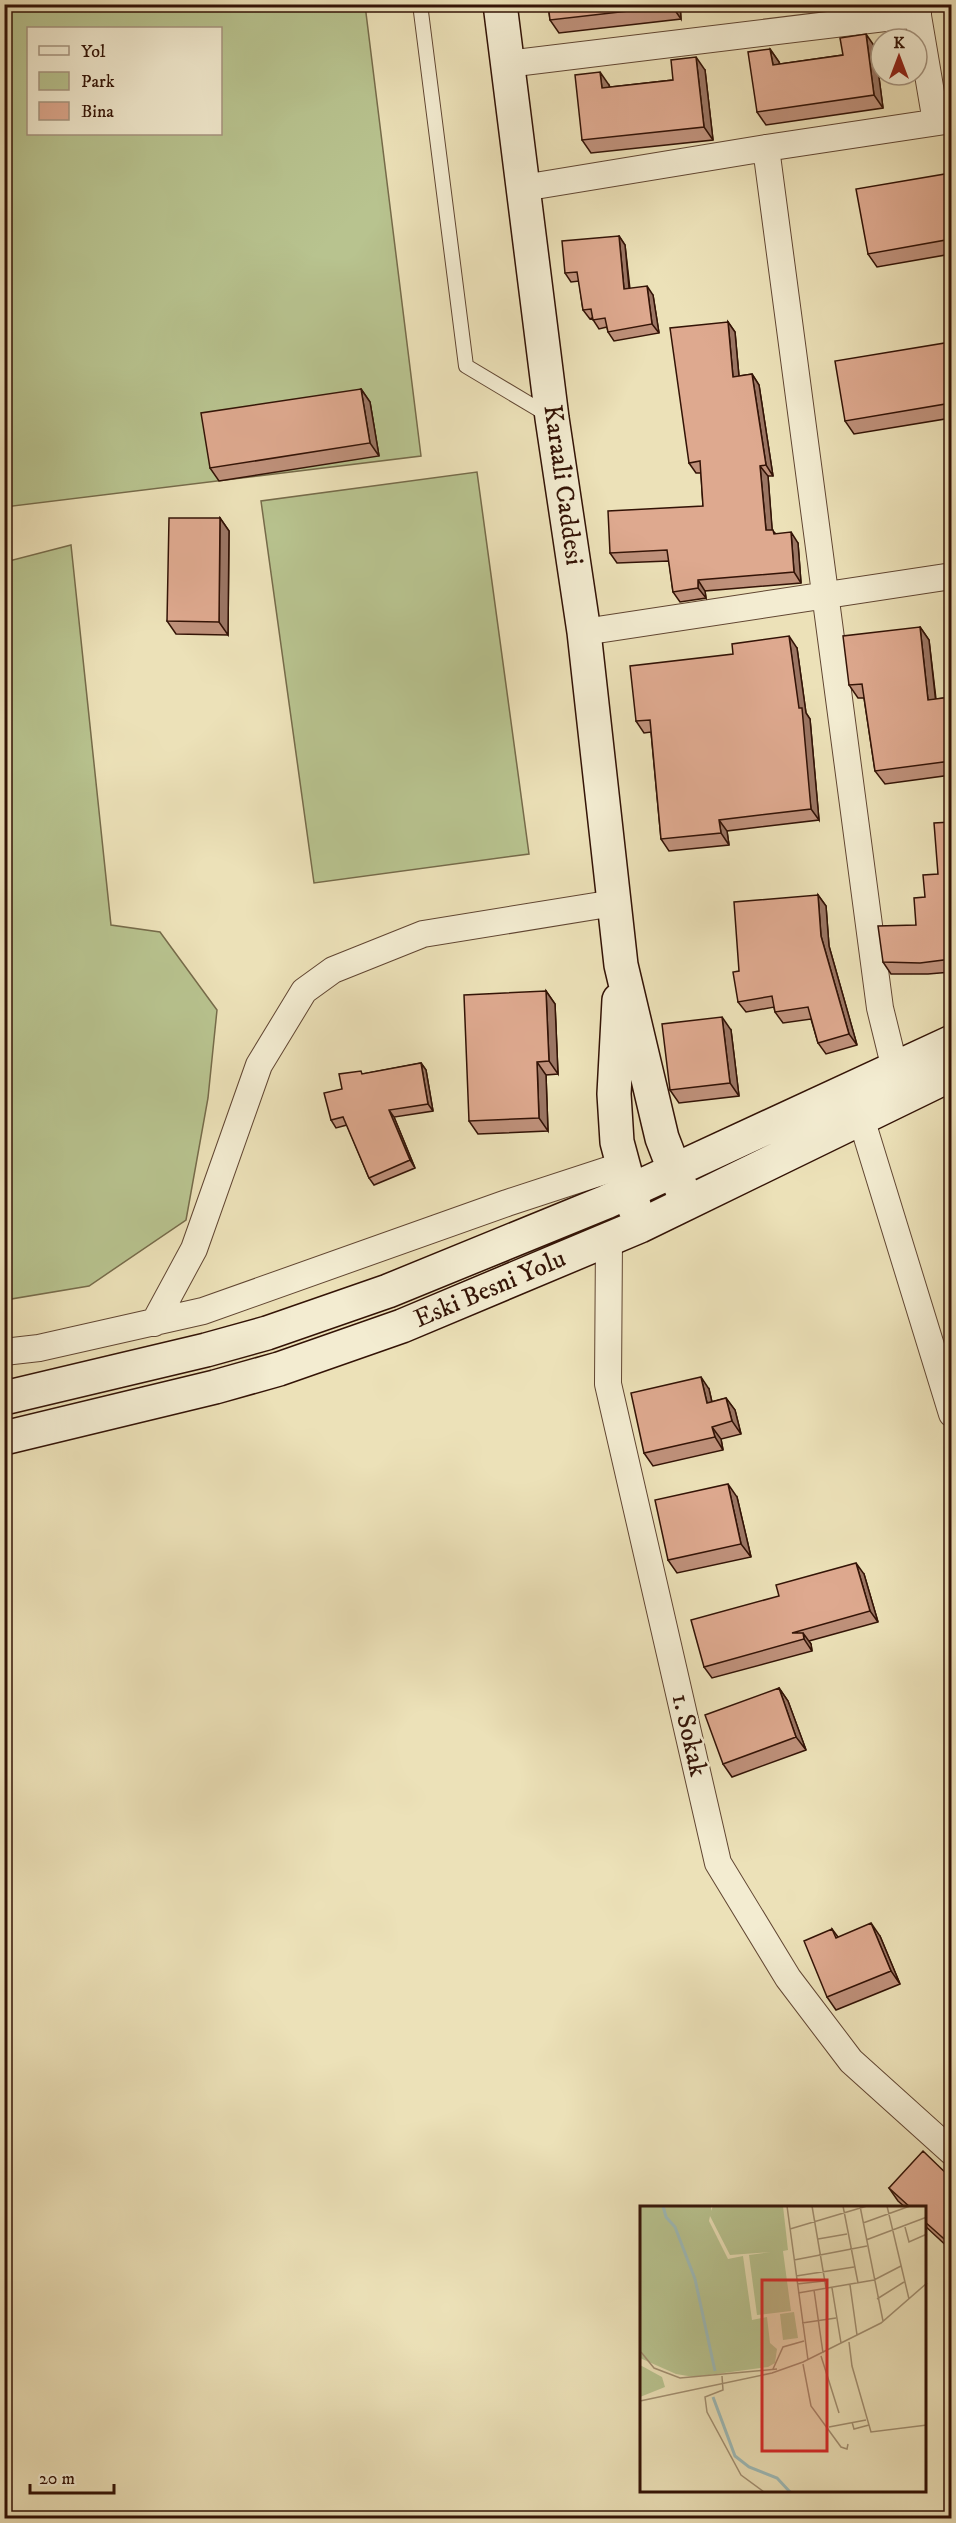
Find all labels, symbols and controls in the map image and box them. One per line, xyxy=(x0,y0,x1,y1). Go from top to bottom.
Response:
legend xyxy=(27,27,222,135)
north arrow xyxy=(869,27,929,87)
text: K xyxy=(893,33,905,53)
text: Yol xyxy=(81,41,106,63)
text: Park xyxy=(81,71,115,93)
text: Bina xyxy=(81,101,114,123)
street label: Karaali Caddesi xyxy=(535,403,591,567)
street label: Eski Besni Yolu xyxy=(409,1242,571,1336)
street label: 1. Sokak xyxy=(663,1690,715,1780)
inset map xyxy=(640,2206,926,2493)
scale bar xyxy=(30,2457,114,2495)
text: 20 m xyxy=(39,2468,75,2490)

